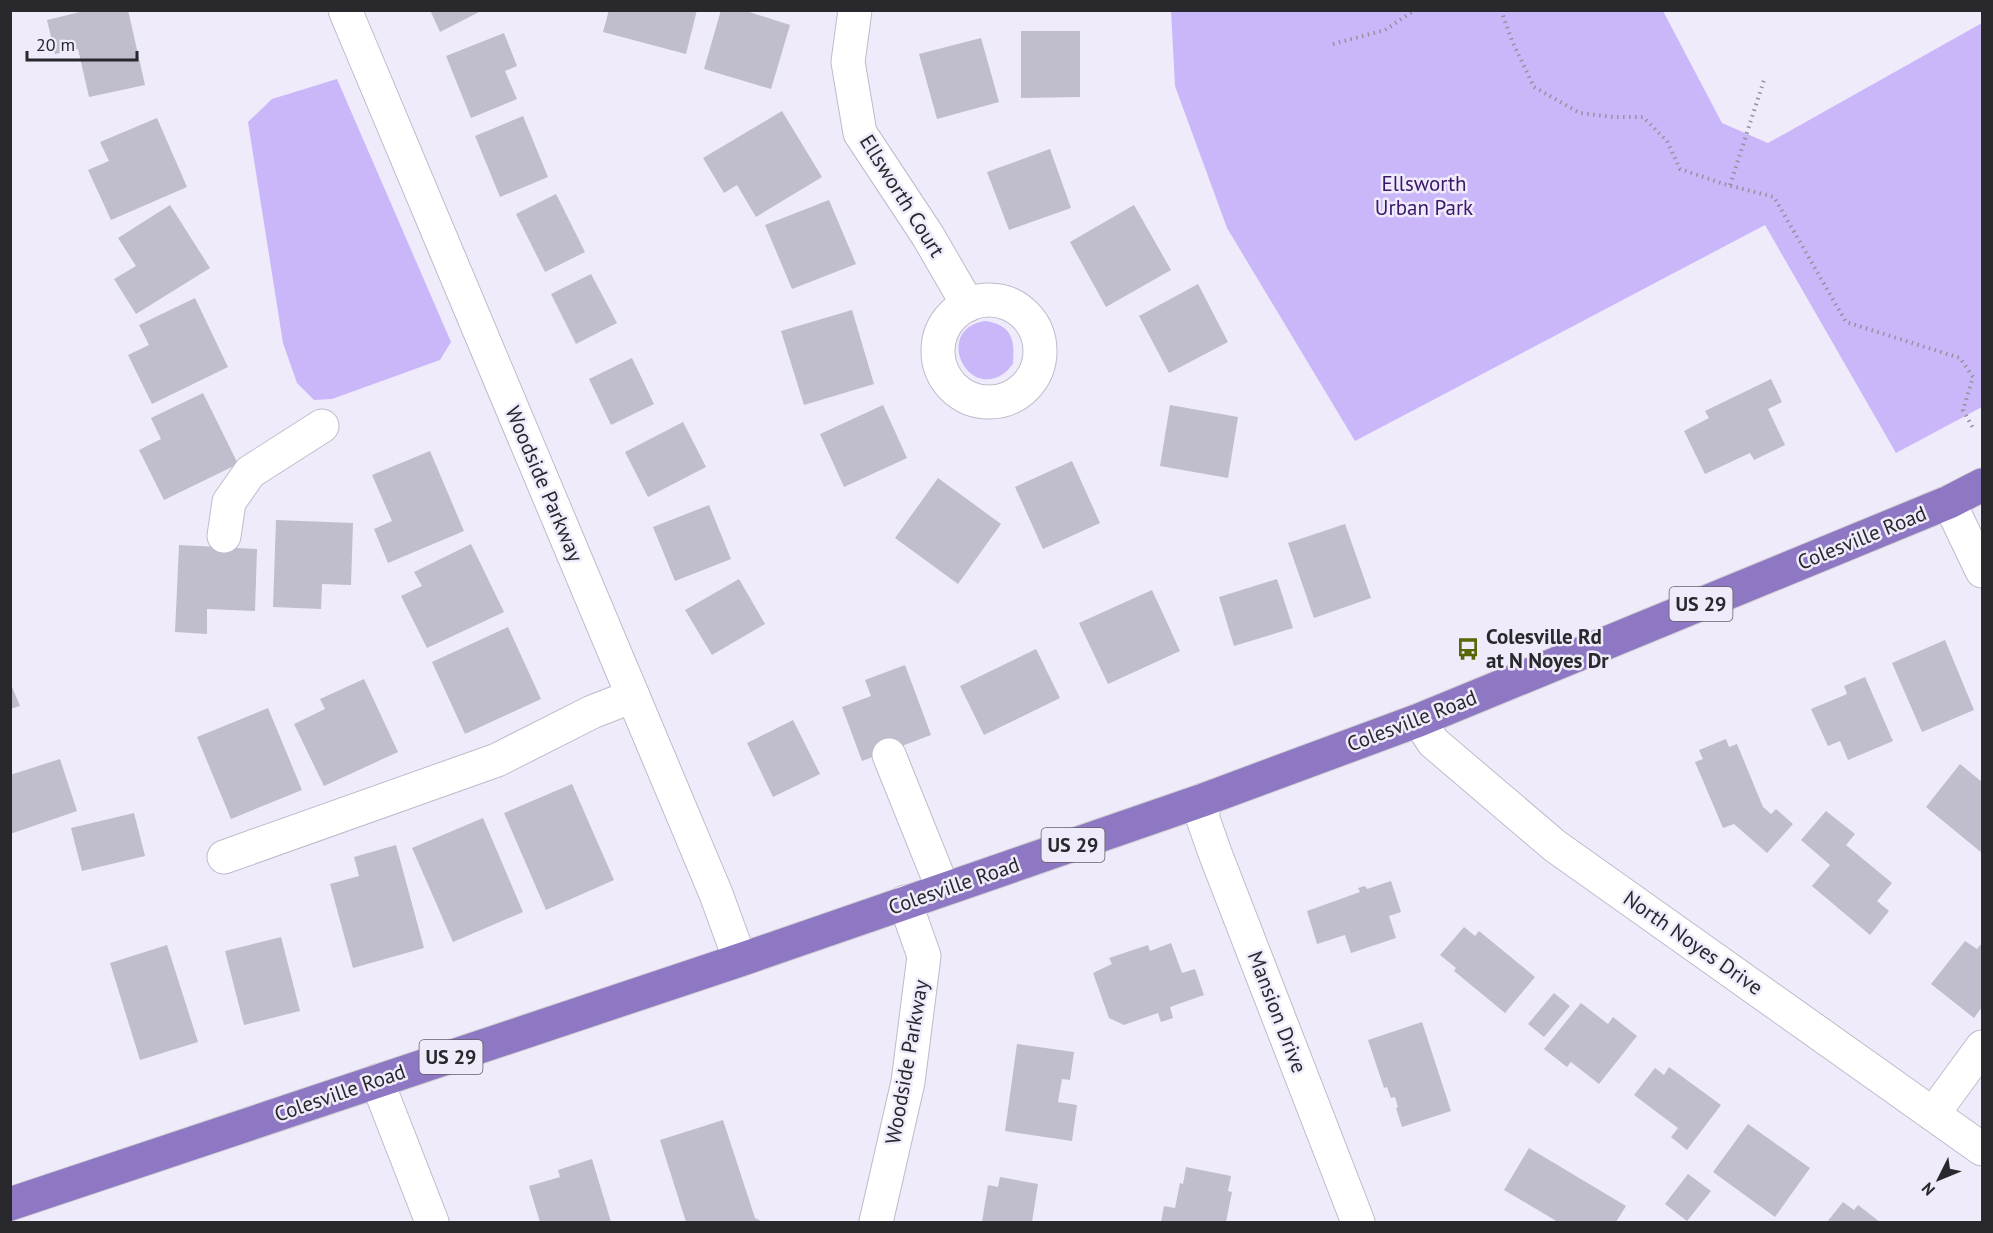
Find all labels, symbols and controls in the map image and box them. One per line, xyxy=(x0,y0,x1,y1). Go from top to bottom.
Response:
scale bar xyxy=(27,24,136,62)
text: 20 m xyxy=(36,33,75,56)
street label: Ellsworth Court xyxy=(854,129,951,262)
park label: Ellsworth Urban Park xyxy=(1375,170,1473,221)
street label: Woodside Parkway xyxy=(499,402,590,566)
street label: Colesville Road xyxy=(1793,499,1930,576)
road number: US 29 xyxy=(1670,587,1732,621)
place label: Colesville Rd at N Noyes Dr xyxy=(1486,623,1609,674)
bus stop icon: Colesville Rd at N Noyes Dr xyxy=(1455,636,1481,662)
street label: Colesville Road xyxy=(1343,683,1481,758)
road number: US 29 xyxy=(1042,828,1104,862)
street label: Colesville Road xyxy=(885,850,1023,921)
street label: North Noyes Drive xyxy=(1618,884,1768,1001)
street label: Mansion Drive xyxy=(1242,947,1313,1077)
street label: Woodside Parkway xyxy=(879,977,934,1146)
road number: US 29 xyxy=(420,1040,482,1074)
street label: Colesville Road xyxy=(271,1057,409,1128)
north arrow xyxy=(1909,1149,1969,1209)
text: N xyxy=(1917,1179,1939,1200)

